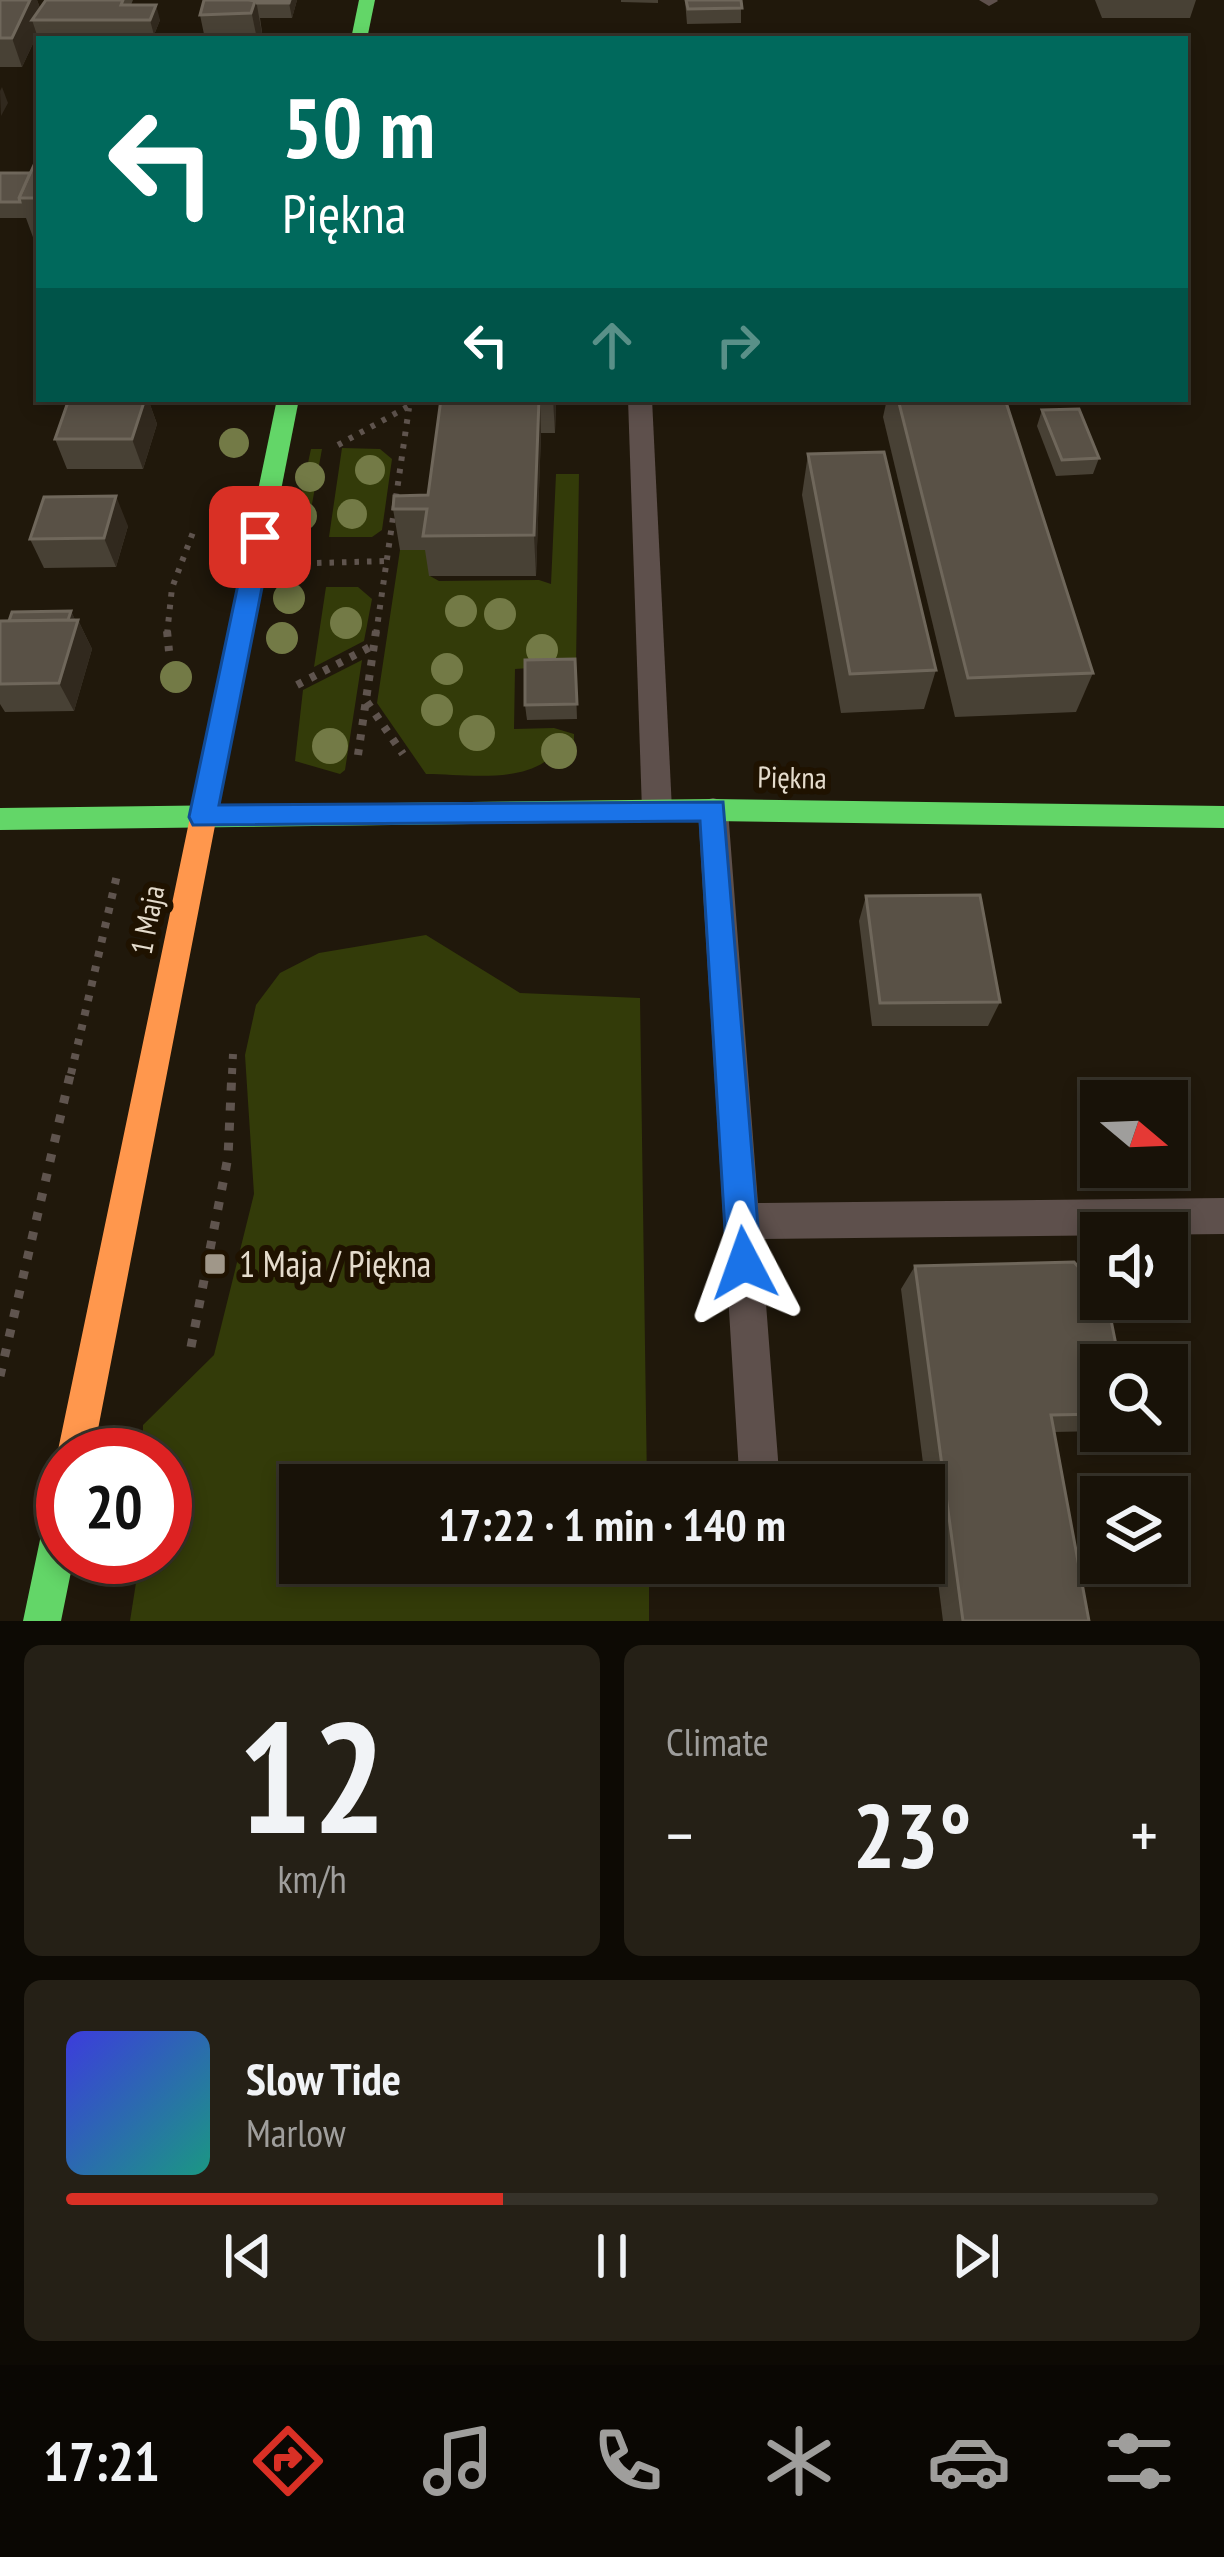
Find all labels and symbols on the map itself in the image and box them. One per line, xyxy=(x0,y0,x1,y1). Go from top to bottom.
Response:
pin xyxy=(209,486,311,588)
street label: Piękna xyxy=(757,756,827,797)
street label: 1 Maja xyxy=(121,882,172,958)
north arrow xyxy=(1080,1080,1188,1188)
position arrow xyxy=(681,1200,807,1326)
place label: 1 Maja / Piękna xyxy=(239,1240,431,1287)
marker: 1 Maja / Piękna xyxy=(202,1251,228,1277)
speed limit sign: 20 xyxy=(36,1428,192,1584)

